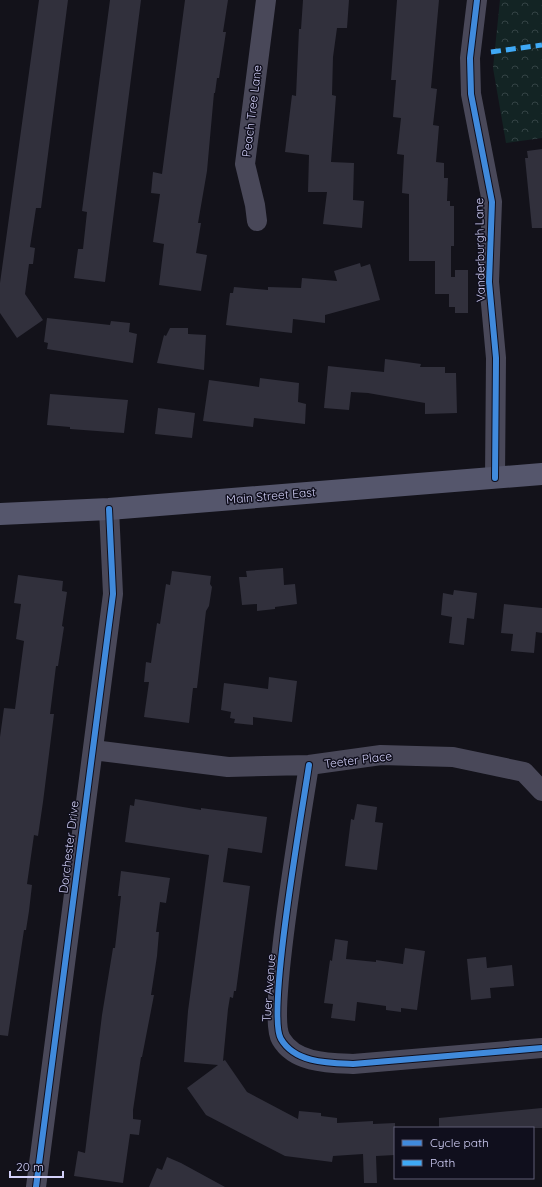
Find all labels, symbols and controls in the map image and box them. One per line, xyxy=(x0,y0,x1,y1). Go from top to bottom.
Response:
street label: Peach Tree Lane xyxy=(238,64,265,158)
street label: Vanderburgh Lane xyxy=(471,198,488,302)
street label: Main Street East xyxy=(226,484,316,507)
street label: Teeter Place xyxy=(323,748,393,771)
street label: Dorchester Drive xyxy=(55,799,82,894)
street label: Tuer Avenue xyxy=(259,953,278,1023)
legend xyxy=(394,1127,534,1179)
text: Cycle path xyxy=(430,1135,489,1150)
scale bar xyxy=(10,1153,63,1179)
text: Path xyxy=(430,1155,455,1170)
text: 20 m xyxy=(16,1159,44,1174)

